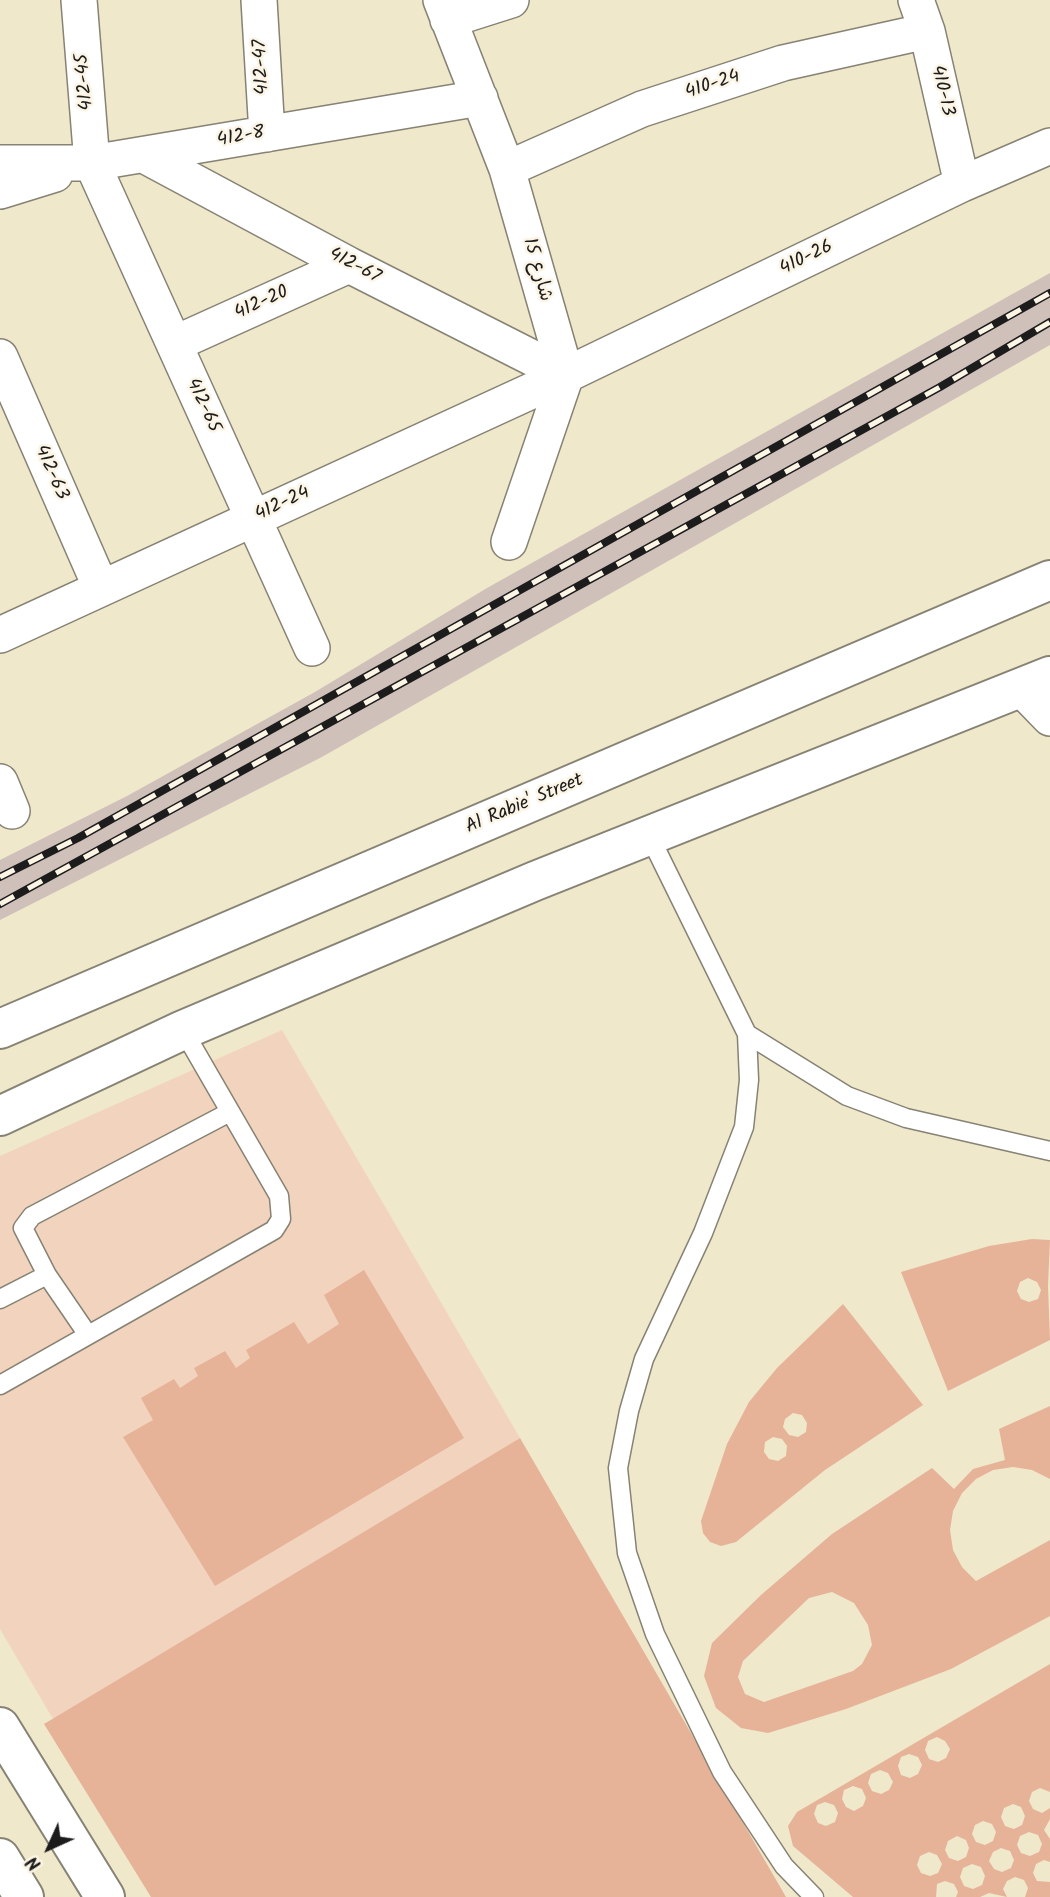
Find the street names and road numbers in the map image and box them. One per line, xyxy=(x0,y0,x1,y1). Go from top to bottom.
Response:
street label: 412-47 xyxy=(250,39,276,95)
street label: 412-45 xyxy=(72,53,100,111)
street label: 410-13 xyxy=(924,63,958,119)
street label: 410-24 xyxy=(683,66,743,106)
street label: 412-8 xyxy=(216,123,266,153)
street label: شارع 15 xyxy=(516,236,556,304)
street label: 410-26 xyxy=(777,236,837,282)
street label: 412-67 xyxy=(324,244,384,290)
street label: 412-20 xyxy=(231,282,293,326)
street label: 412-65 xyxy=(180,375,224,437)
street label: 412-63 xyxy=(28,442,72,504)
street label: 412-24 xyxy=(252,482,314,528)
street label: Al Rabie' Street xyxy=(463,770,587,840)

